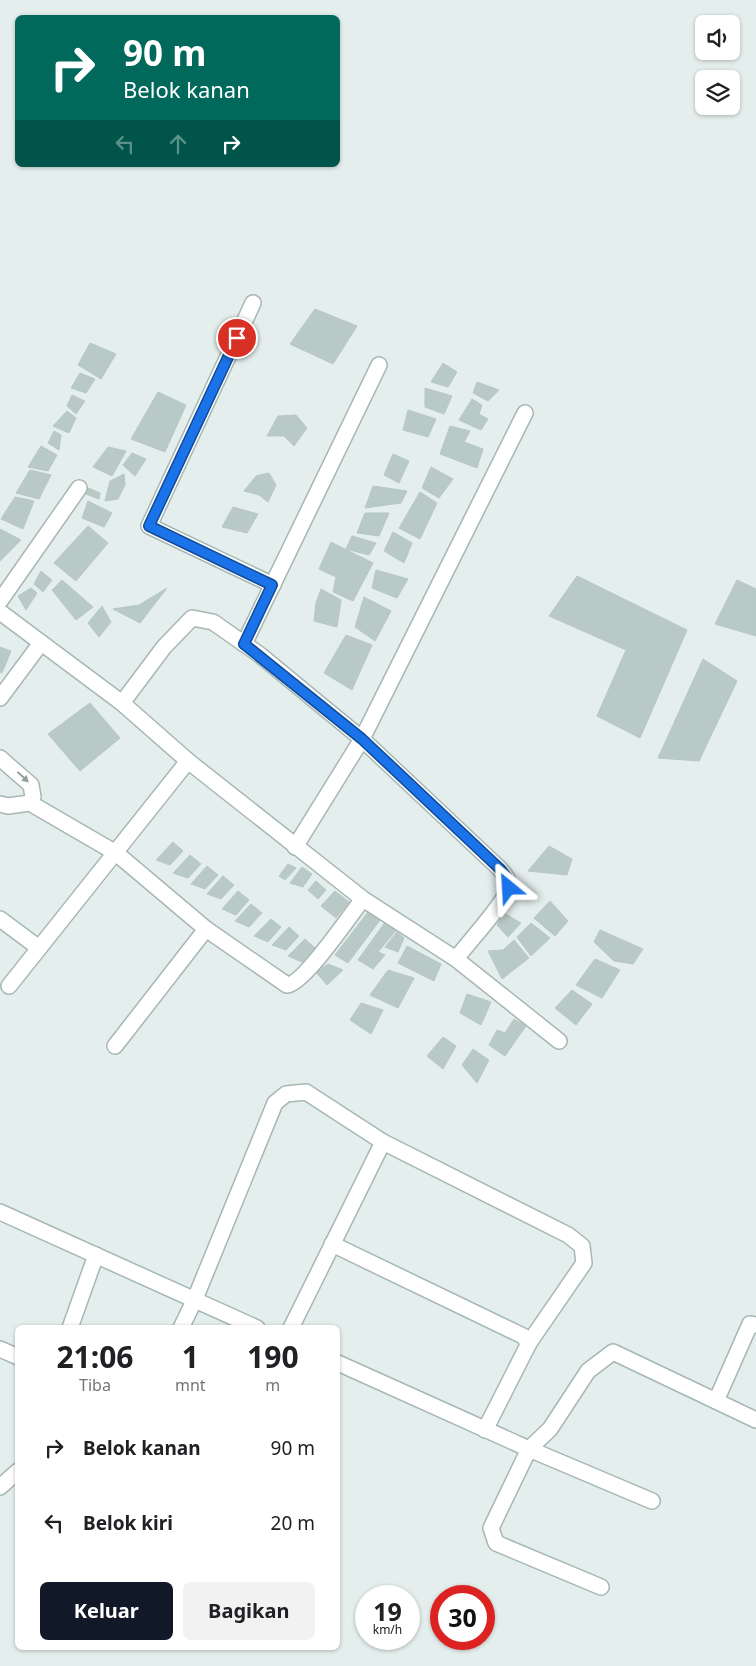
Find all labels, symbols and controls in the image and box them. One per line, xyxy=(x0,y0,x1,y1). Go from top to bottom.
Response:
map controls xyxy=(695,15,740,115)
button: sound xyxy=(695,15,740,60)
text: 90 m xyxy=(123,29,206,76)
icon: right xyxy=(40,35,105,100)
button: layers xyxy=(695,70,740,115)
text: Belok kanan xyxy=(123,74,250,104)
icon: left xyxy=(111,130,139,158)
icon: ahead xyxy=(164,130,192,158)
icon: right xyxy=(217,130,245,158)
pin xyxy=(216,317,258,359)
icon: arrive xyxy=(223,324,251,352)
one-way arrow xyxy=(17,771,29,783)
position arrow xyxy=(482,861,534,913)
text: 21:06 xyxy=(56,1336,134,1377)
text: 1 xyxy=(182,1336,199,1377)
text: 190 xyxy=(247,1336,299,1377)
text: Tiba xyxy=(79,1374,111,1396)
text: mnt xyxy=(175,1374,206,1396)
text: m xyxy=(265,1374,280,1396)
icon: right xyxy=(40,1434,68,1462)
text: Belok kanan xyxy=(83,1435,200,1461)
text: 90 m xyxy=(271,1435,315,1461)
icon: left xyxy=(40,1509,68,1537)
text: Belok kiri xyxy=(83,1510,173,1536)
text: 20 m xyxy=(271,1510,315,1536)
button: Keluar xyxy=(40,1582,173,1640)
button: Bagikan xyxy=(183,1582,315,1640)
speed limit sign: 30 xyxy=(430,1585,495,1650)
text: 19 xyxy=(373,1594,402,1628)
text: km/h xyxy=(373,1621,402,1638)

